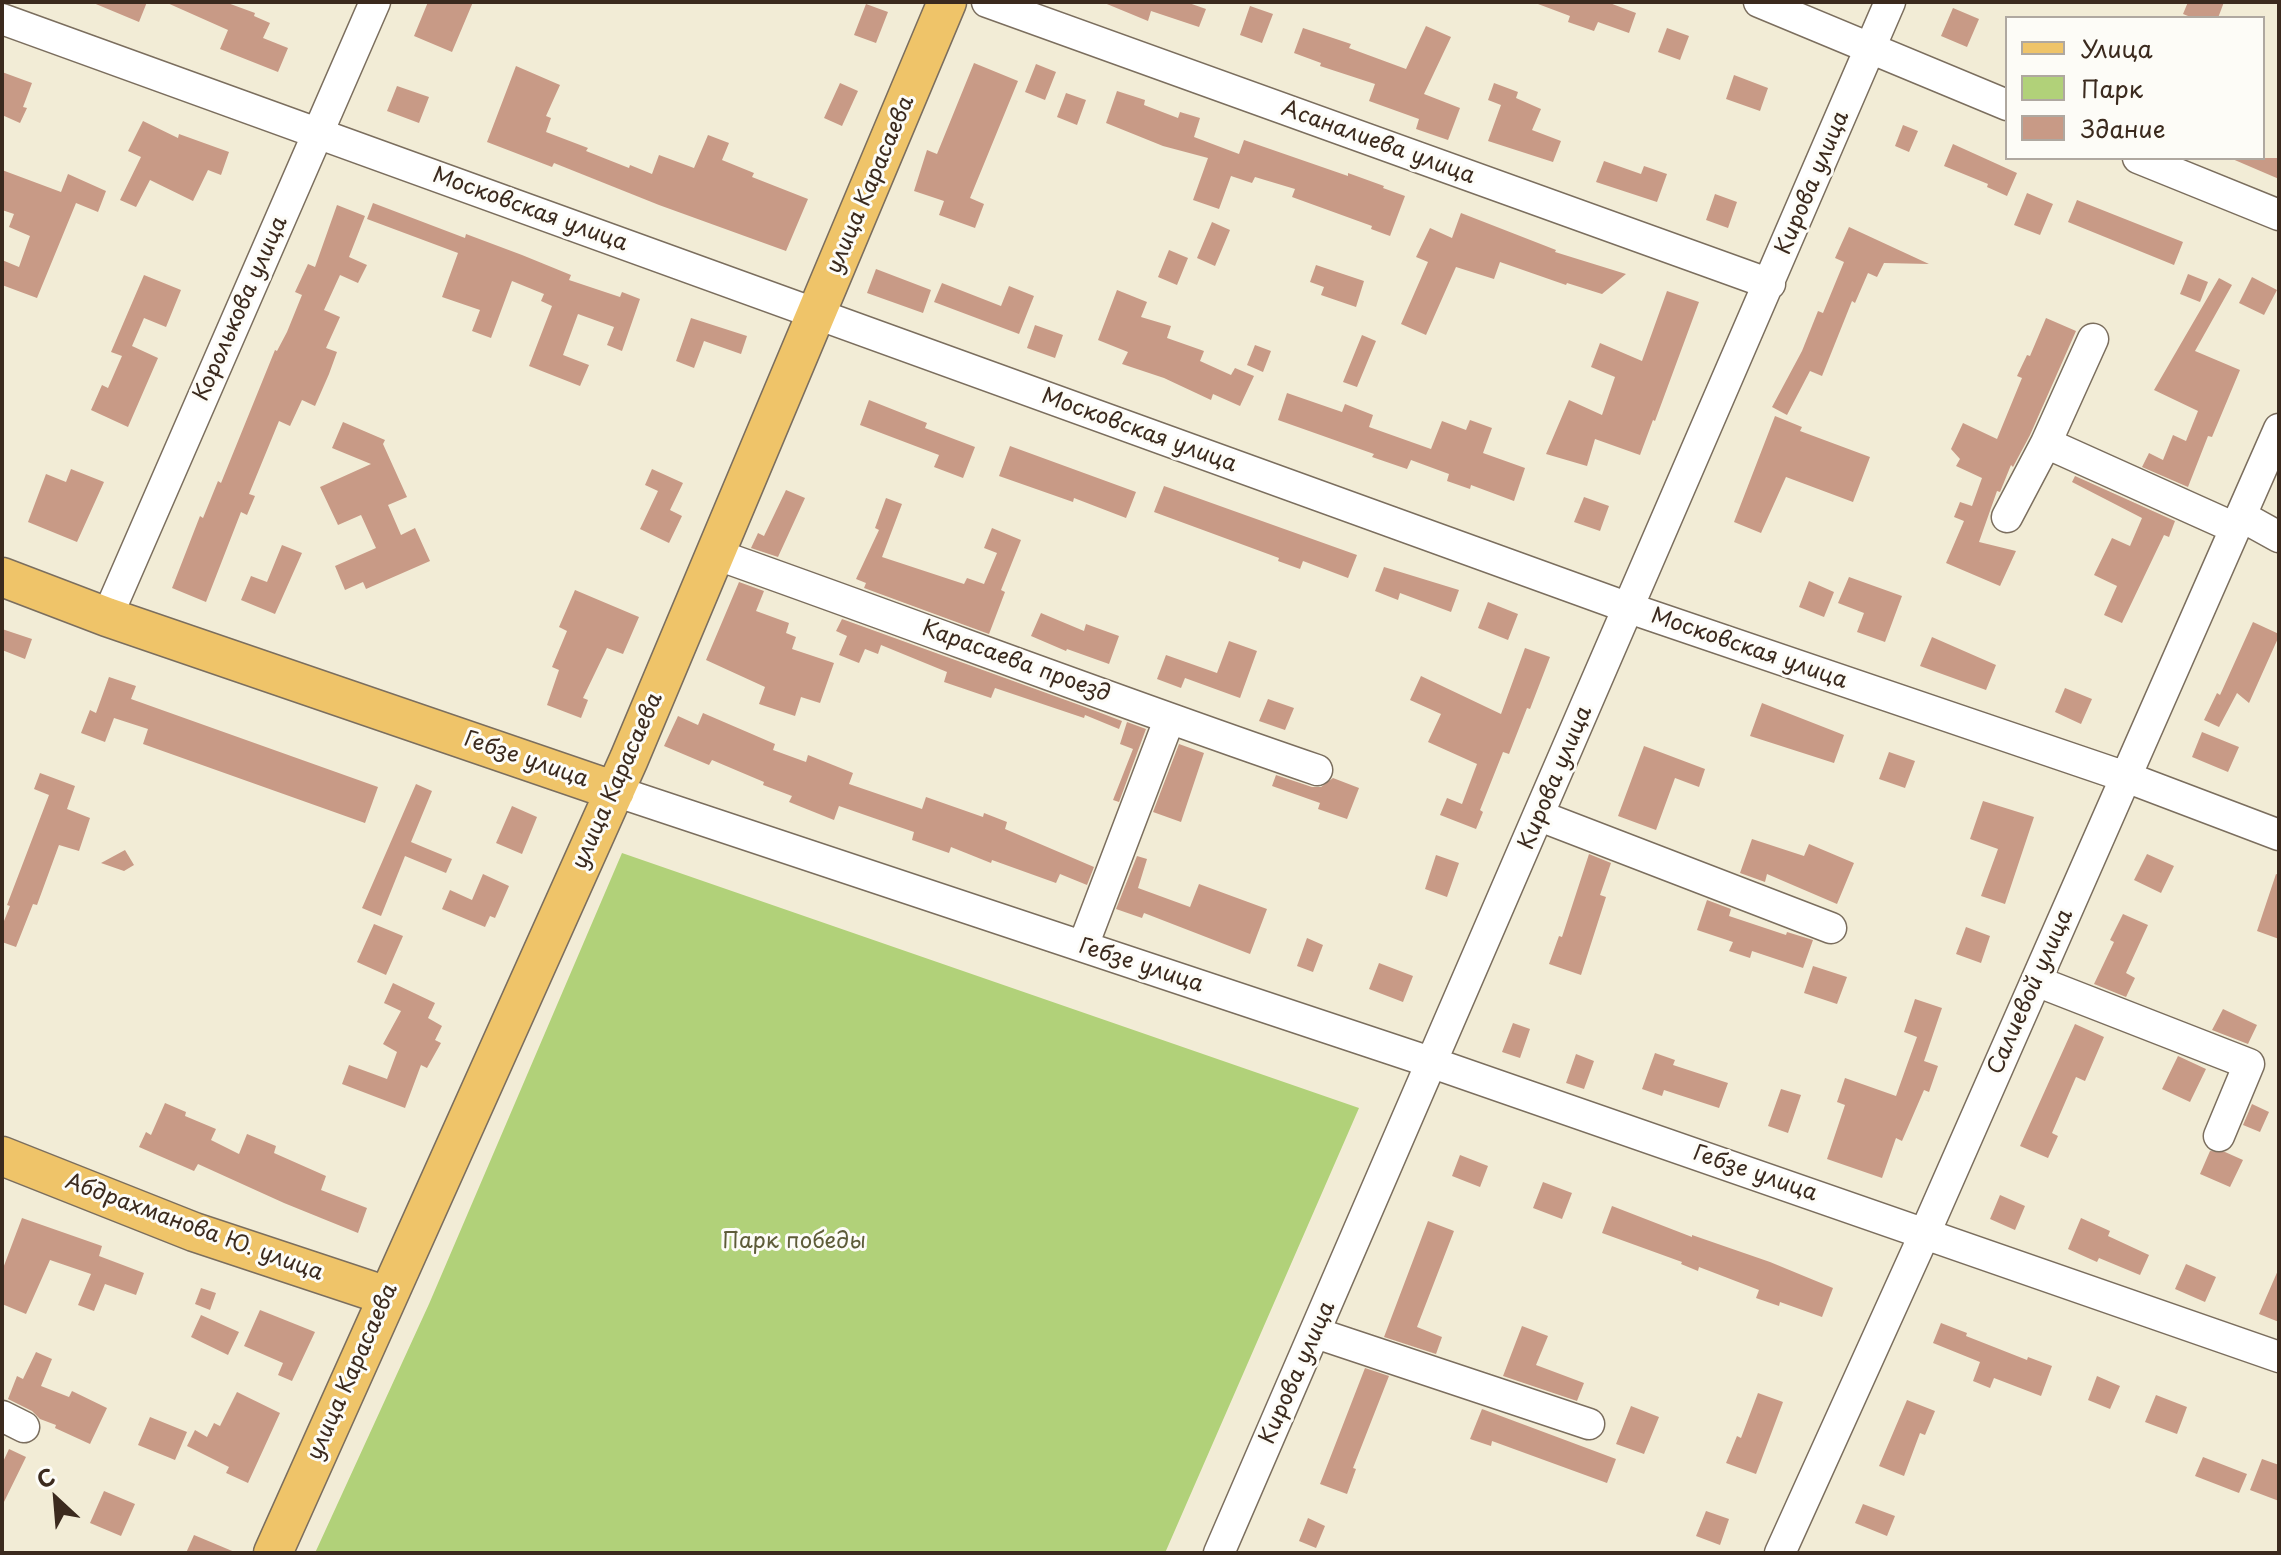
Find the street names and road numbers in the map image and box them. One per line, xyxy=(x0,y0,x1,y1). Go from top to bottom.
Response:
street label: улица Карасаева xyxy=(822,92,920,278)
street label: Асаналиева улица xyxy=(1278,96,1478,190)
street label: Кирова улица xyxy=(1771,107,1855,259)
street label: Московская улица xyxy=(429,162,631,258)
street label: Королькова улица xyxy=(188,213,294,405)
street label: Московская улица xyxy=(1038,383,1240,479)
street label: Московская улица xyxy=(1648,603,1850,695)
street label: Карасаева проезд xyxy=(918,616,1114,708)
street label: улица Карасаева xyxy=(567,689,669,873)
street label: Кирова улица xyxy=(1514,702,1598,854)
street label: Гебзе улица xyxy=(460,726,592,794)
street label: Салиевой улица xyxy=(1983,905,2079,1079)
street label: Гебзе улица xyxy=(1075,933,1207,999)
street label: Гебзе улица xyxy=(1689,1140,1821,1208)
street label: Абдрахманова Ю. улица xyxy=(61,1169,327,1287)
street label: улица Карасаева xyxy=(302,1280,404,1464)
street label: Кирова улица xyxy=(1255,1297,1341,1449)

